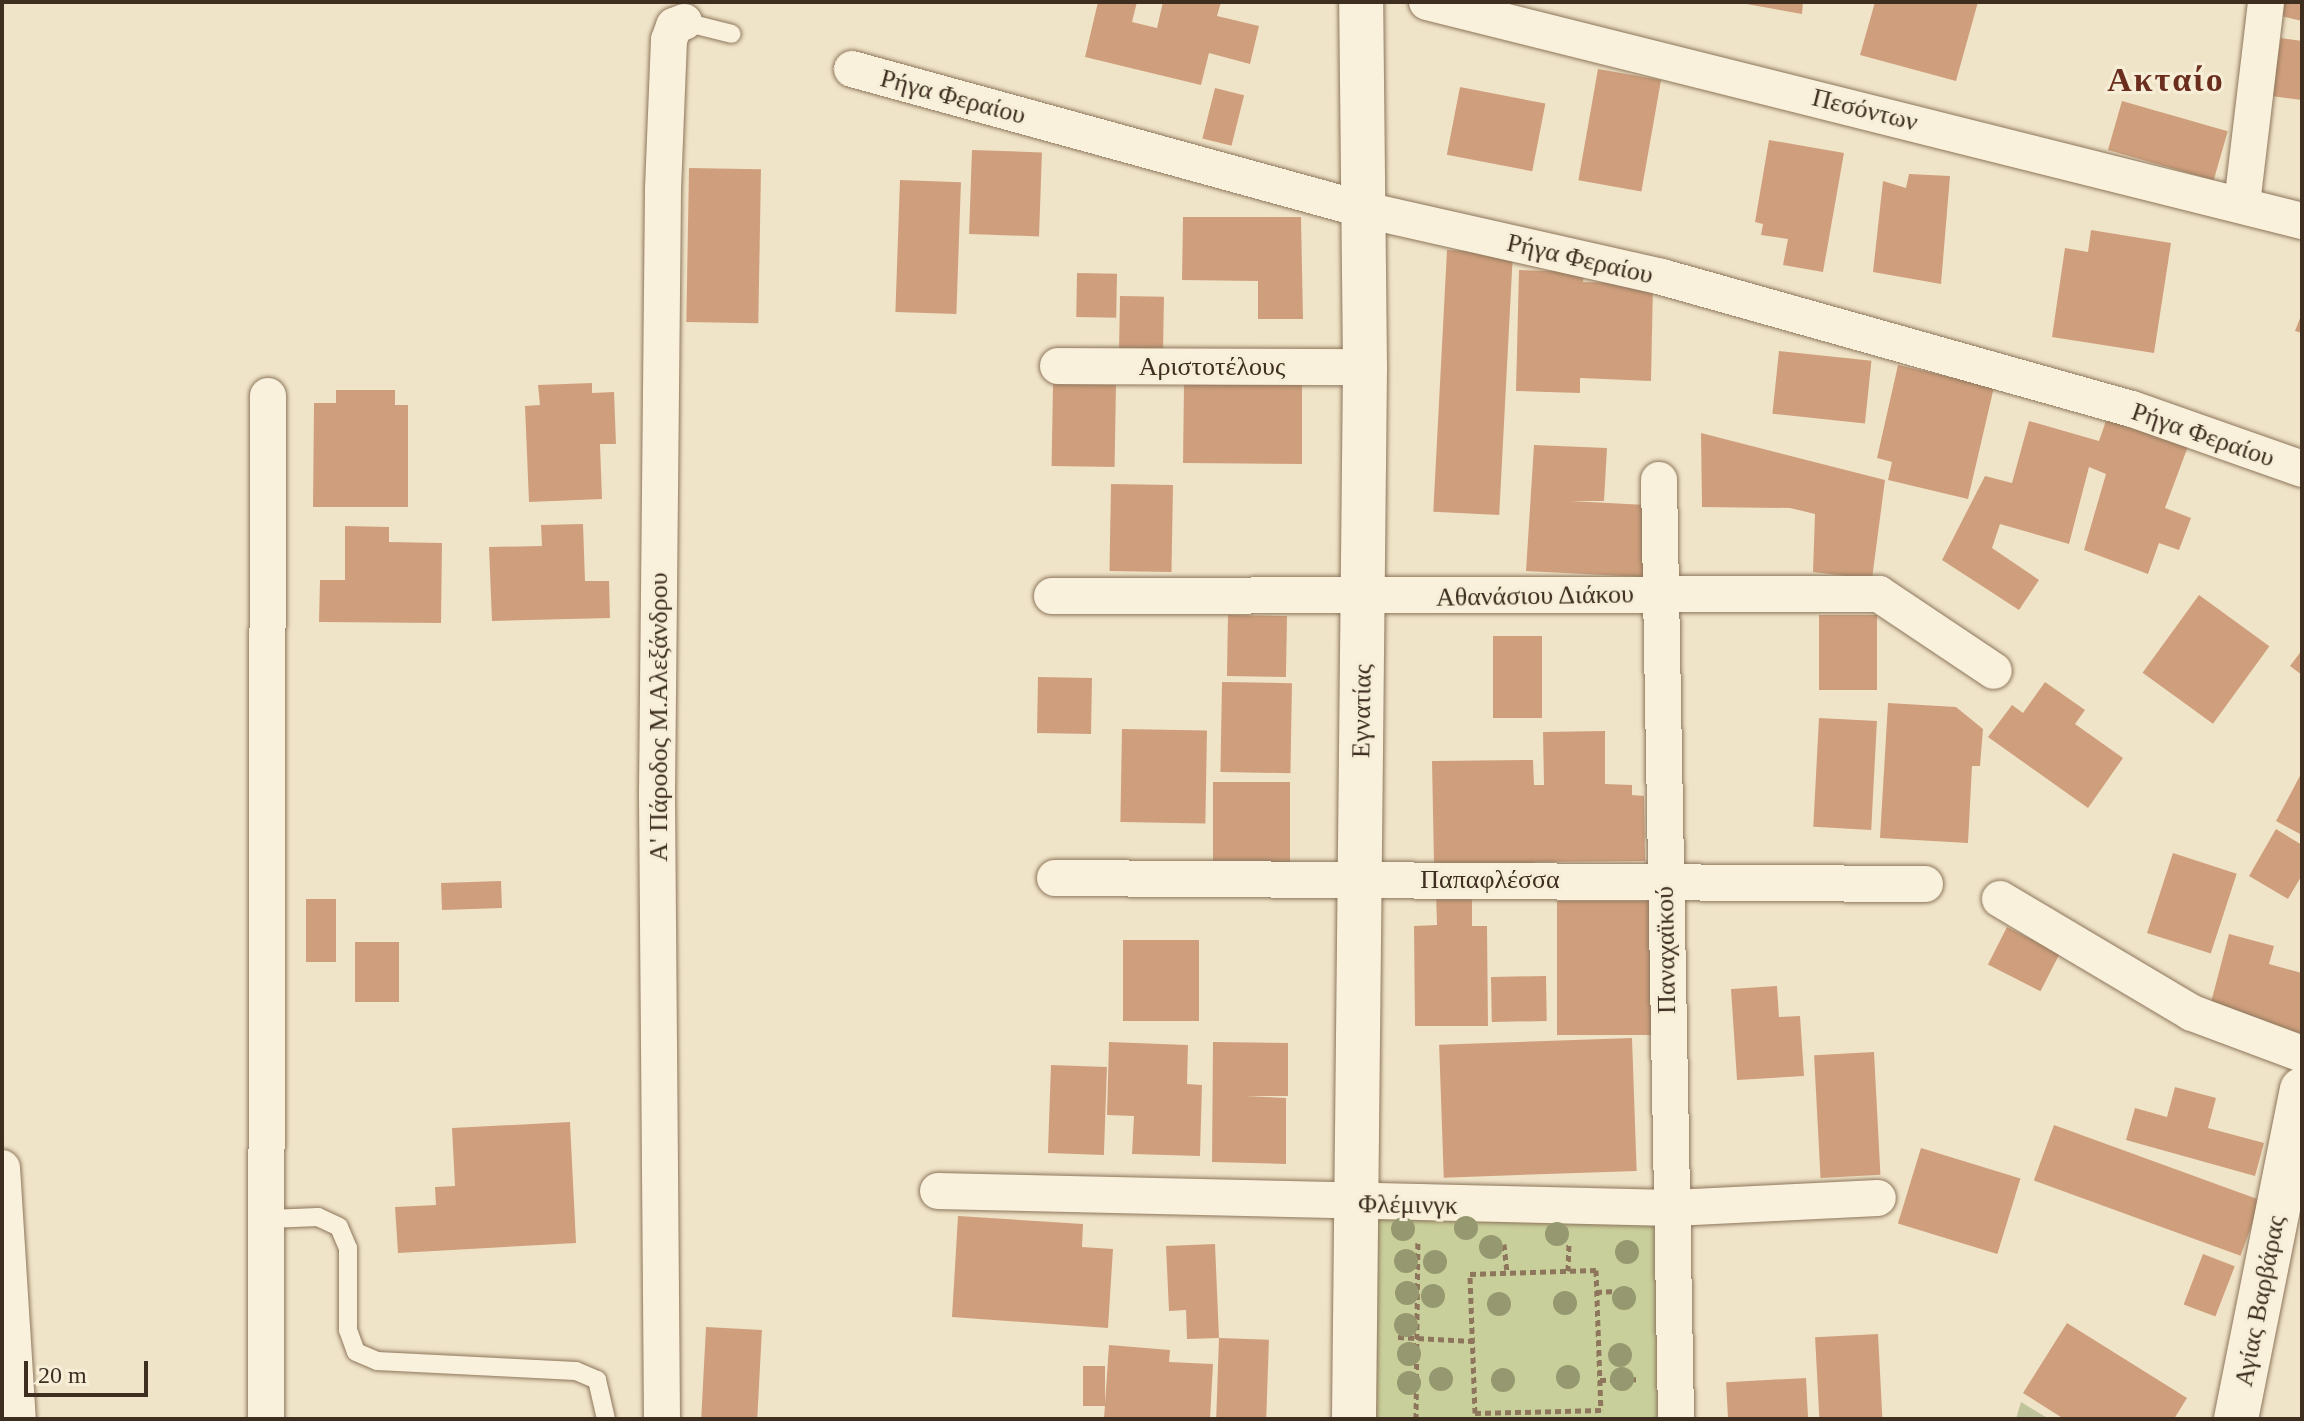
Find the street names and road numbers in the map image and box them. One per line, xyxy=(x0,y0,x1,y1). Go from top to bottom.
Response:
street label: Ρήγα Φεραίου xyxy=(877,63,1029,131)
street label: Πεσόντων xyxy=(1809,82,1921,138)
street label: Ρήγα Φεραίου xyxy=(1504,227,1656,291)
street label: Αριστοτέλους xyxy=(1139,351,1285,383)
street label: Ρήγα Φεραίου xyxy=(2127,396,2279,474)
street label: Α' Πάροδος Μ.Αλεξάνδρου xyxy=(643,572,675,862)
street label: Αθανάσιου Διάκου xyxy=(1435,579,1635,613)
street label: Εγνατίας xyxy=(1346,664,1378,758)
street label: Παπαφλέσσα xyxy=(1420,864,1560,896)
street label: Παναχαϊκού xyxy=(1649,886,1683,1014)
street label: Φλέμινγκ xyxy=(1358,1189,1458,1221)
street label: Αγίας Βαρβάρας xyxy=(2228,1213,2292,1389)

